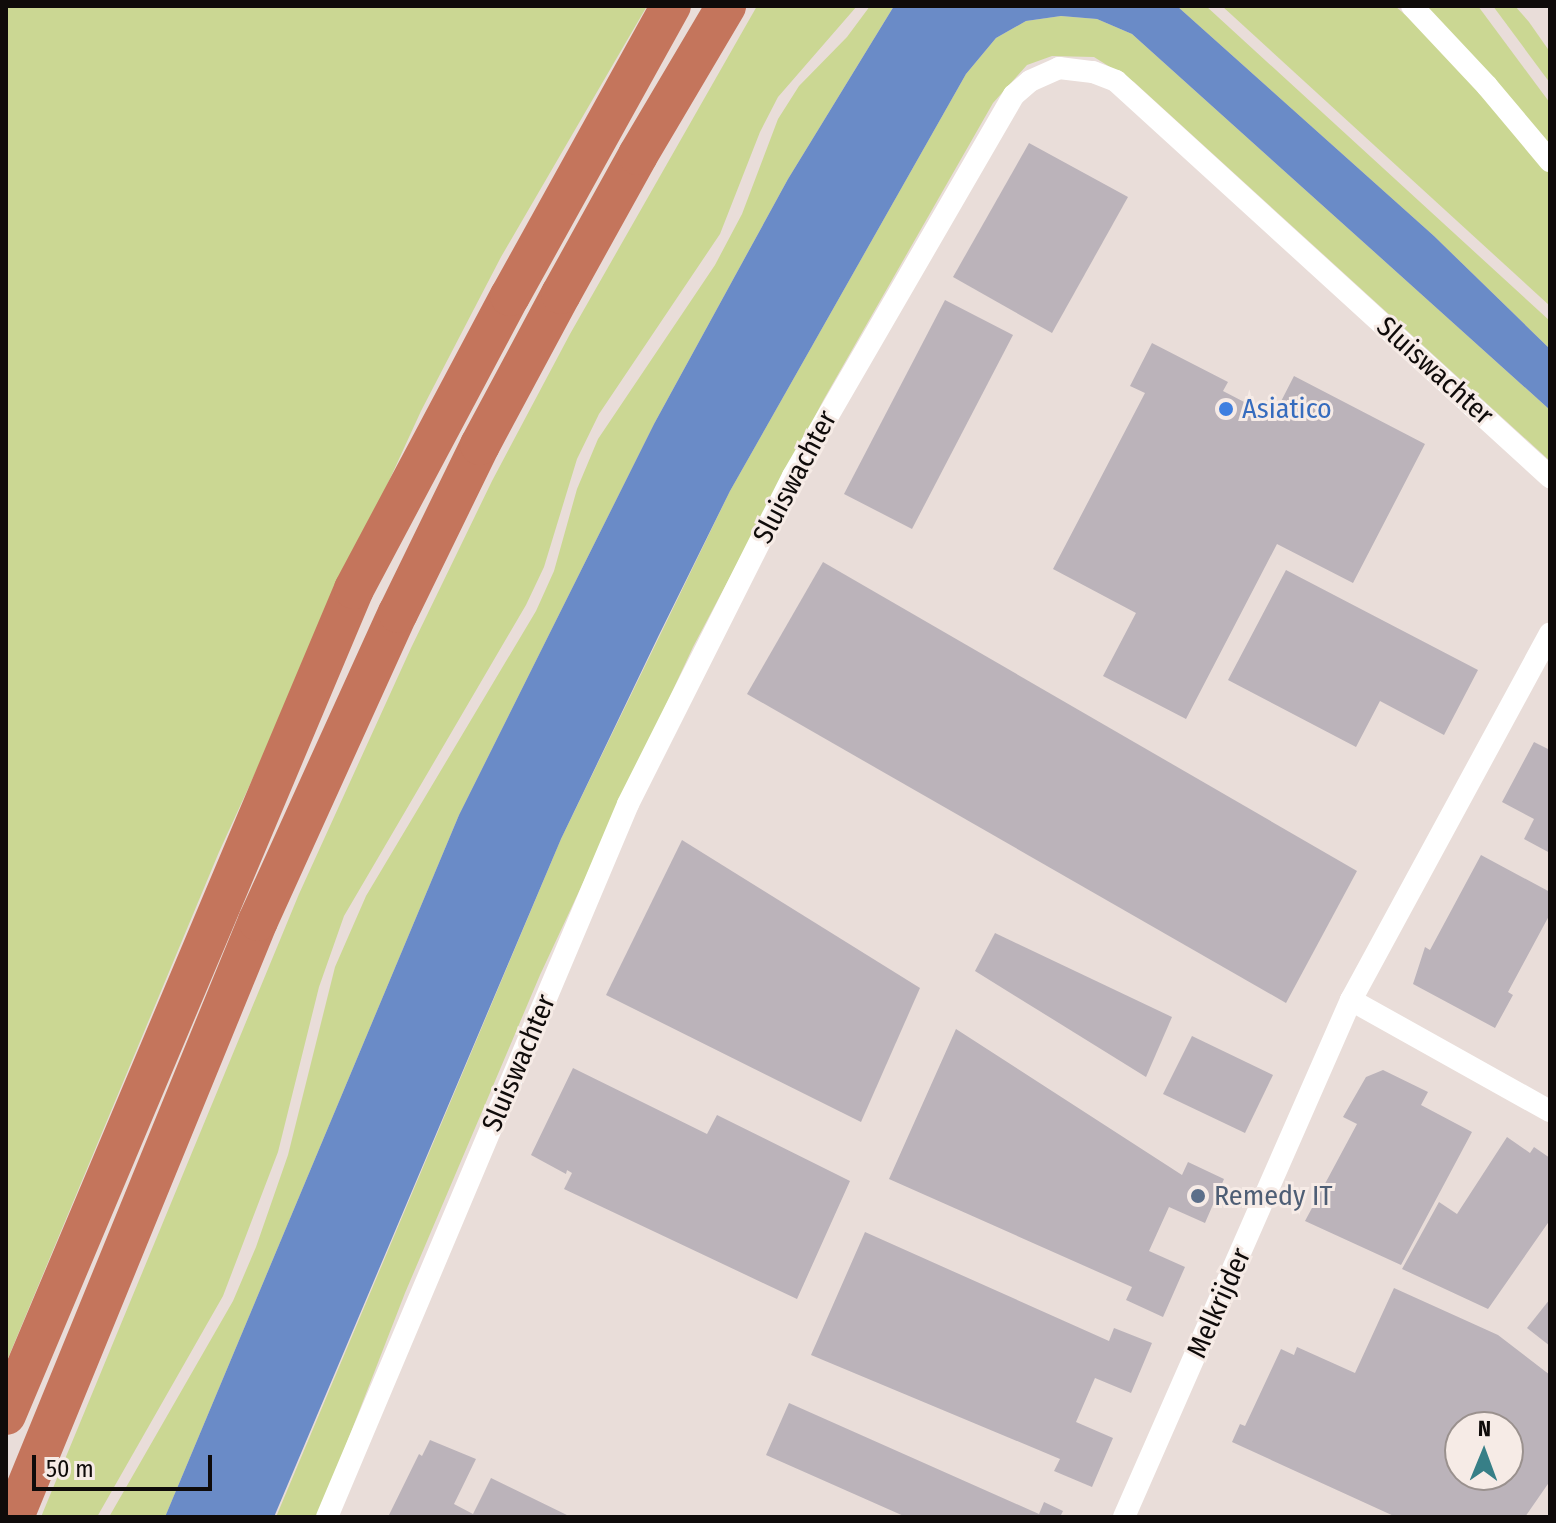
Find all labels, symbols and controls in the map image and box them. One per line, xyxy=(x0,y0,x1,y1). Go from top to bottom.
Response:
street label: Sluiswachter xyxy=(1370,310,1500,432)
place label: Asiatico xyxy=(1242,392,1332,426)
marker: Asiatico xyxy=(1217,400,1235,418)
street label: Sluiswachter xyxy=(746,405,844,549)
street label: Sluiswachter xyxy=(475,989,563,1137)
place label: Remedy IT xyxy=(1214,1179,1332,1213)
marker: Remedy IT xyxy=(1189,1187,1207,1205)
street label: Melkrijder xyxy=(1180,1243,1258,1363)
north arrow xyxy=(1444,1411,1524,1491)
text: N xyxy=(1478,1415,1491,1442)
scale bar xyxy=(36,1439,216,1489)
text: 50 m xyxy=(46,1455,94,1483)

